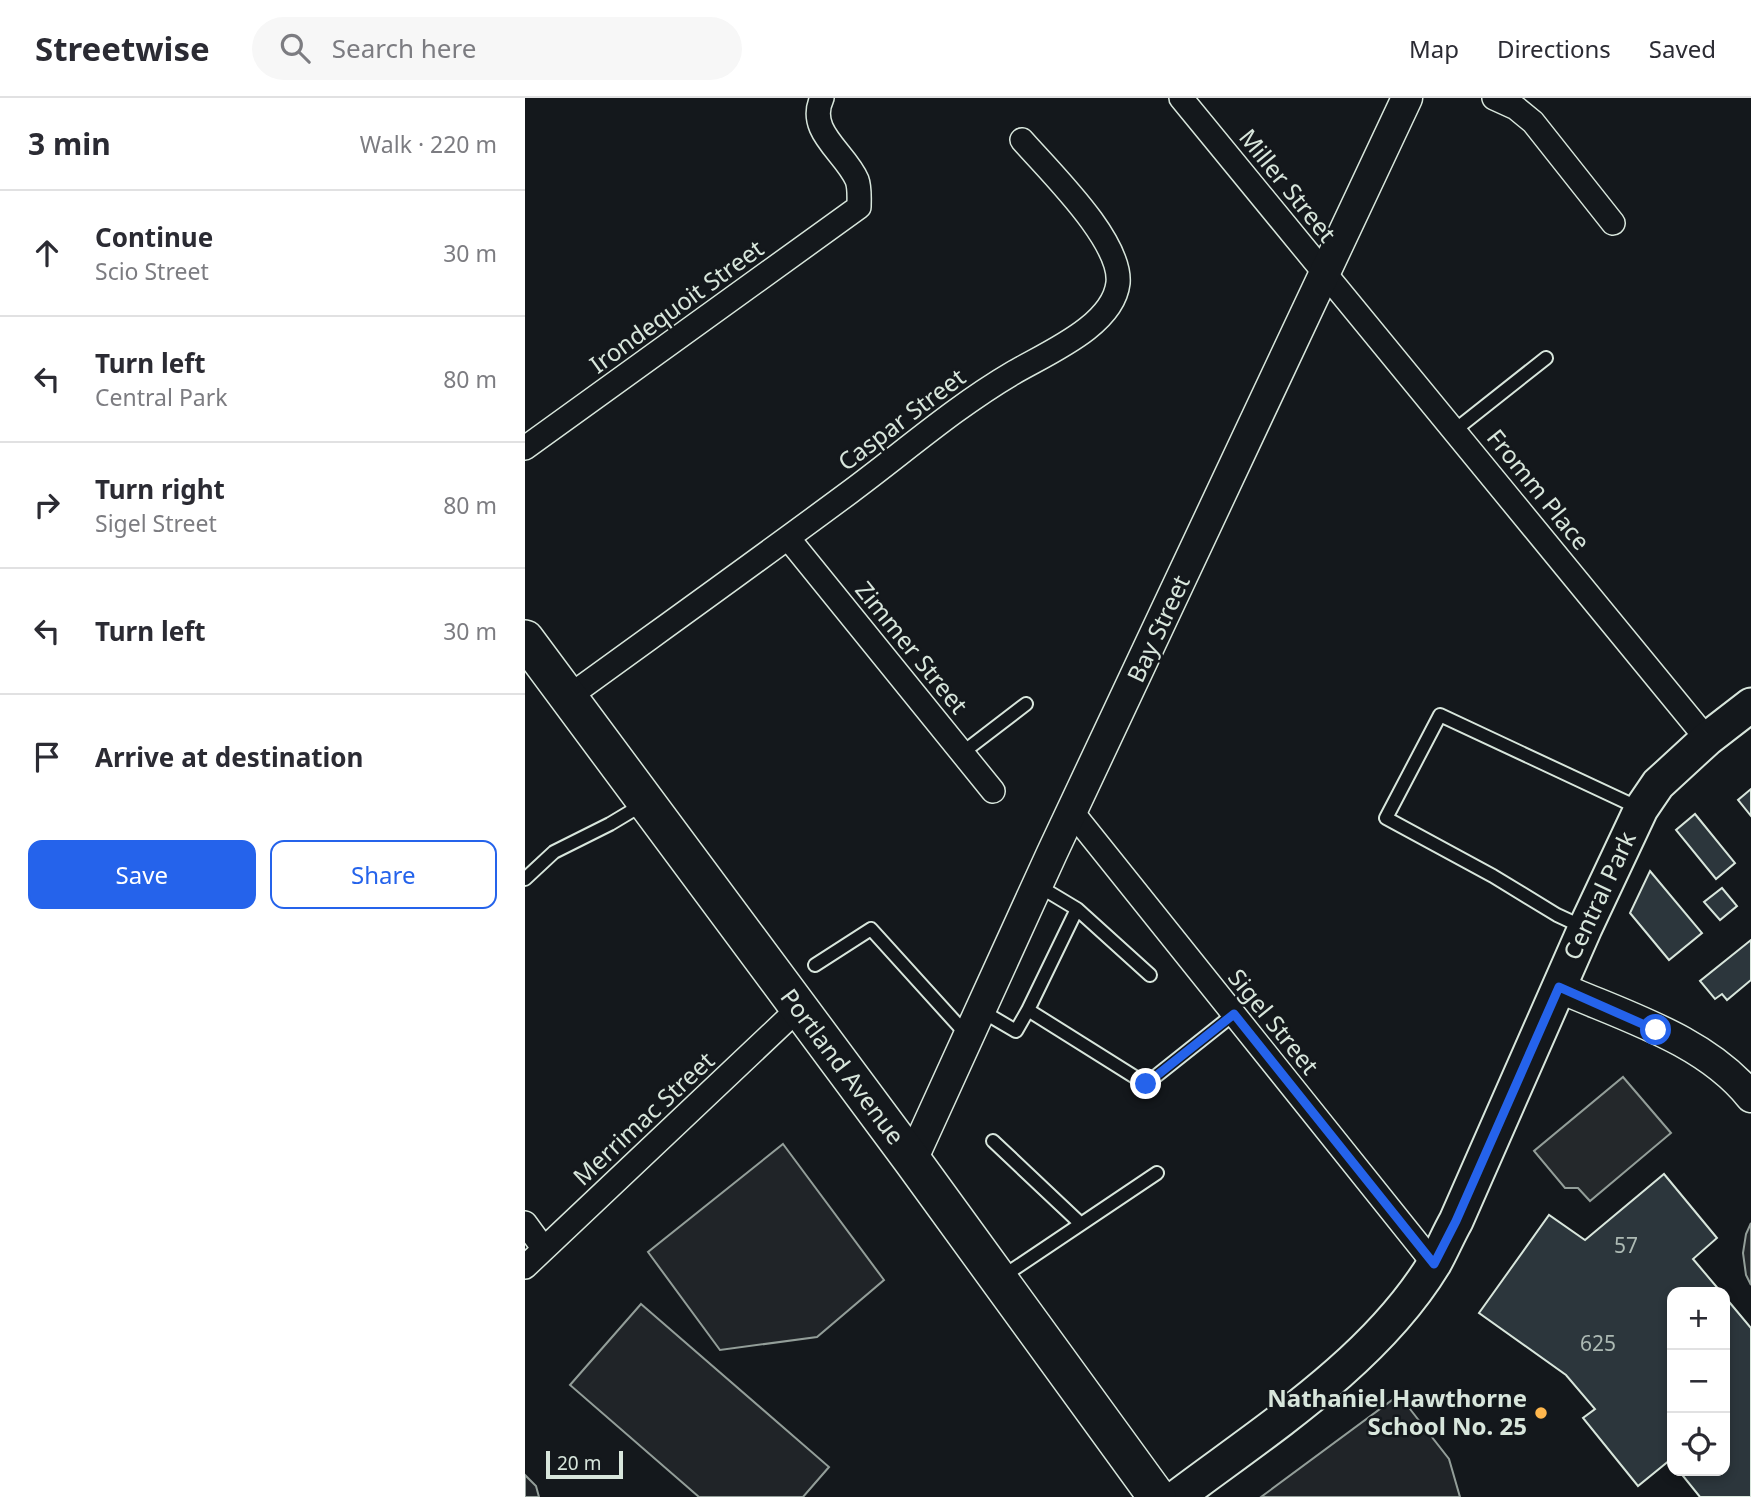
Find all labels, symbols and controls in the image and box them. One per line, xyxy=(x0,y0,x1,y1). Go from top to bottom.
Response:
search box xyxy=(252,17,742,80)
text: Streetwise xyxy=(35,26,210,71)
icon: search xyxy=(276,29,314,67)
text: Search here xyxy=(332,30,476,66)
text: Map xyxy=(1409,32,1459,65)
text: Directions xyxy=(1497,32,1611,65)
text: Saved xyxy=(1649,32,1716,65)
street label: Miller Street xyxy=(1232,121,1344,249)
text: 3 min xyxy=(28,123,111,164)
text: Walk · 220 m xyxy=(360,128,497,160)
text: Continue xyxy=(95,219,213,255)
street label: Irondequoit Street xyxy=(583,231,770,380)
icon: ahead xyxy=(28,234,66,272)
text: 30 m xyxy=(443,237,497,269)
text: Scio Street xyxy=(95,255,209,287)
text: Turn left xyxy=(95,345,206,381)
icon: left xyxy=(28,360,66,398)
street label: Caspar Street xyxy=(831,360,972,478)
text: 80 m xyxy=(443,363,497,395)
text: Central Park xyxy=(95,381,227,413)
street label: Fromm Place xyxy=(1480,422,1598,556)
text: Turn right xyxy=(95,471,225,507)
icon: right xyxy=(28,486,66,524)
text: 80 m xyxy=(443,489,497,521)
text: Sigel Street xyxy=(95,507,217,539)
street label: Bay Street xyxy=(1118,569,1197,687)
street label: Zimmer Street xyxy=(849,574,976,720)
icon: left xyxy=(28,612,66,650)
text: Turn left xyxy=(95,613,206,649)
text: 30 m xyxy=(443,615,497,647)
icon: arrive xyxy=(28,738,66,776)
text: Arrive at destination xyxy=(95,739,364,775)
street label: Central Park xyxy=(1554,826,1643,965)
button: Save xyxy=(28,840,256,909)
button: Share xyxy=(270,840,497,909)
street label: Sigel Street xyxy=(1221,961,1327,1081)
street label: Portland Avenue xyxy=(774,981,913,1151)
route start xyxy=(1640,1014,1671,1045)
street label: Merrimac Street xyxy=(565,1044,721,1192)
route end xyxy=(1130,1068,1161,1099)
house number: 57 xyxy=(1614,1231,1638,1259)
map controls xyxy=(1667,1287,1730,1476)
button: + xyxy=(1667,1287,1730,1350)
house number: 625 xyxy=(1580,1329,1616,1357)
button: − xyxy=(1667,1350,1730,1413)
place label: Nathaniel Hawthorne School No. 25 xyxy=(1267,1381,1527,1442)
marker: Nathaniel Hawthorne School No. 25 xyxy=(1533,1405,1549,1421)
button: locate xyxy=(1667,1413,1730,1476)
scale bar xyxy=(546,1448,623,1480)
text: 20 m xyxy=(557,1450,601,1476)

